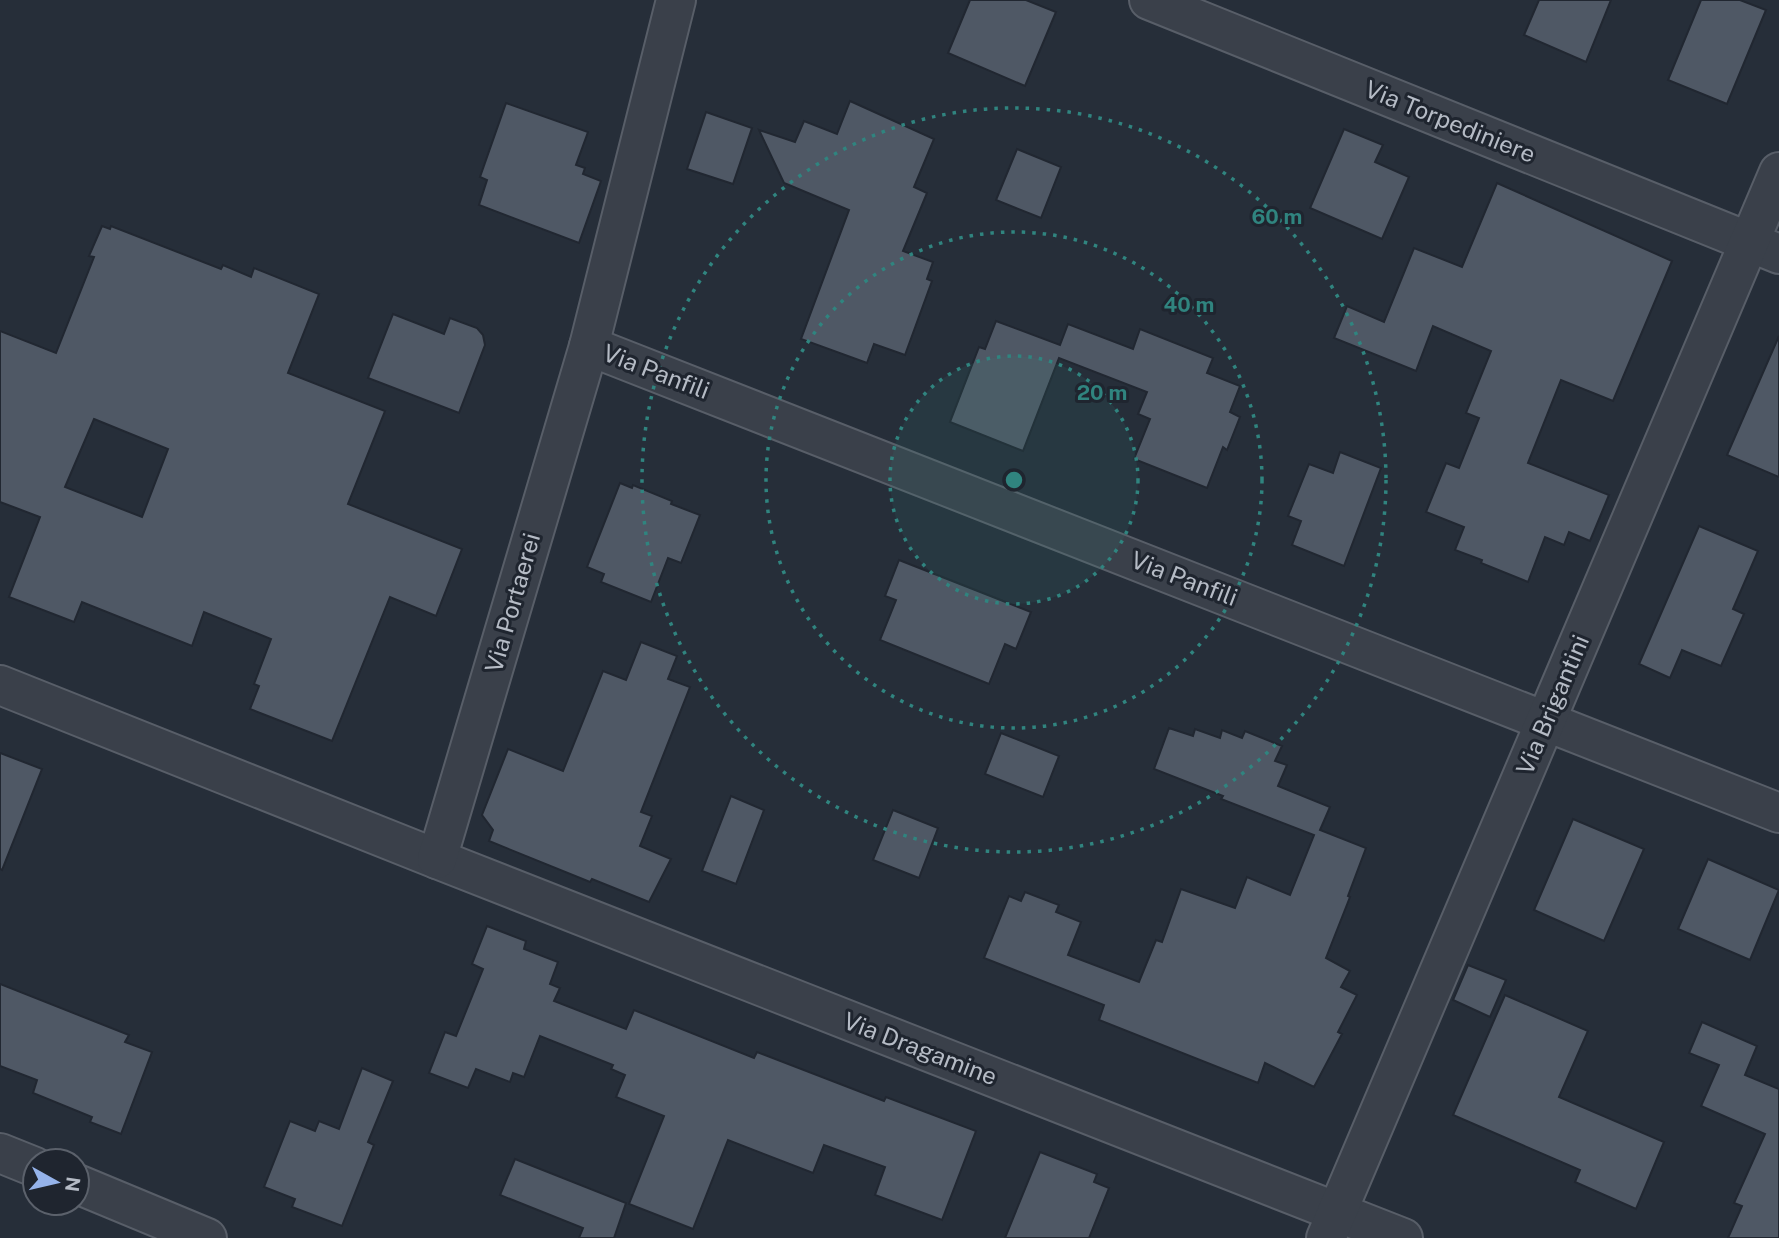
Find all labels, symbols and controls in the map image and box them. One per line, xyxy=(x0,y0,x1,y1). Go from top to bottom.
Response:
street label: Via Torpediniere xyxy=(1361,74,1540,168)
text: 60 m xyxy=(1252,204,1302,229)
text: 40 m xyxy=(1164,292,1214,317)
street label: Via Panfili xyxy=(599,338,713,404)
text: 20 m xyxy=(1077,380,1127,405)
centre of rings xyxy=(1002,468,1026,492)
street label: Via Portaerei xyxy=(479,530,545,676)
street label: Via Panfili xyxy=(1127,545,1241,611)
street label: Via Brigantini xyxy=(1510,631,1594,779)
street label: Via Dragamine xyxy=(840,1006,1001,1090)
north arrow xyxy=(21,1147,91,1217)
text: N xyxy=(61,1175,85,1193)

